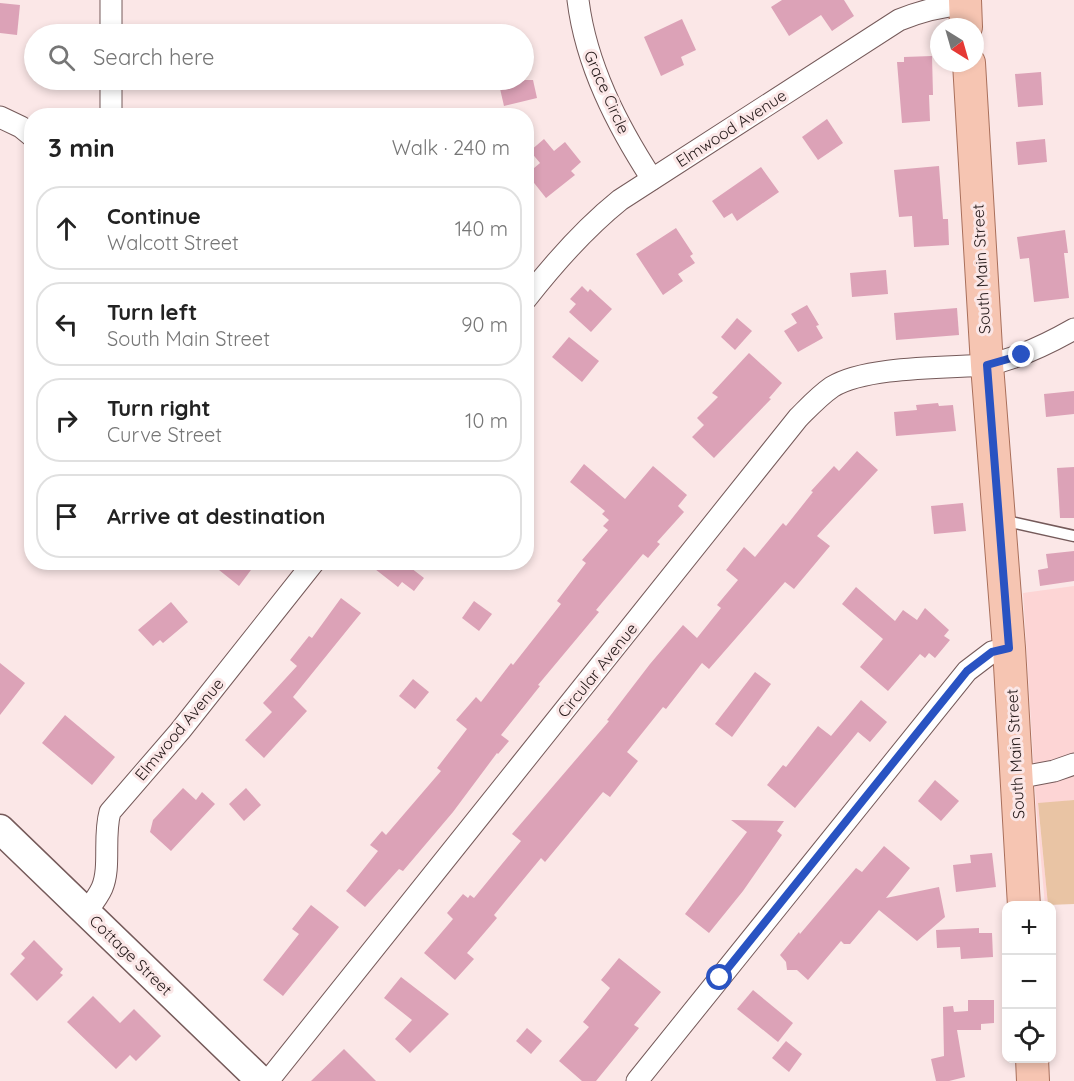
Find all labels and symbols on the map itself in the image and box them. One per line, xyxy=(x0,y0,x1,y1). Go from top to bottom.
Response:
north arrow xyxy=(930,18,984,72)
street label: Grace Circle xyxy=(580,47,634,137)
street label: Elmwood Avenue xyxy=(672,85,790,171)
street label: South Main Street xyxy=(968,203,994,335)
route end xyxy=(1008,341,1034,367)
street label: Circular Avenue xyxy=(553,619,641,721)
street label: Elmwood Avenue xyxy=(130,674,228,784)
street label: South Main Street xyxy=(1002,688,1028,820)
street label: Cottage Street xyxy=(85,910,177,1000)
route start xyxy=(706,964,732,990)

